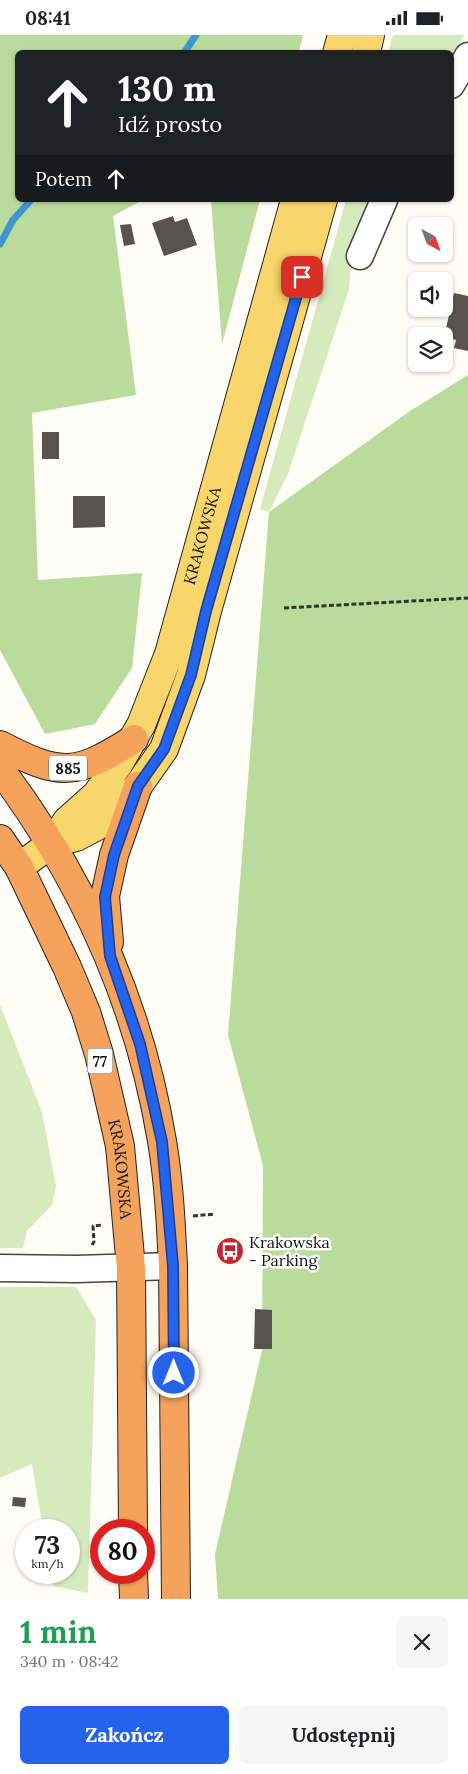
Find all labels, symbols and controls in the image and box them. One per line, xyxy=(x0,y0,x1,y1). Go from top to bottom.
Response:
text: 08:41 xyxy=(25,6,71,30)
text: 130 m xyxy=(118,66,215,111)
icon: ahead xyxy=(35,70,100,135)
text: Idź prosto xyxy=(118,110,222,138)
icon: ahead xyxy=(102,165,130,193)
text: Potem xyxy=(35,167,92,191)
north arrow xyxy=(408,217,452,263)
map controls xyxy=(408,217,453,372)
pin xyxy=(281,256,323,298)
icon: arrive xyxy=(288,263,316,291)
button: sound xyxy=(408,272,453,317)
button: layers xyxy=(408,327,453,372)
street label: KRAKOWSKA xyxy=(179,483,225,587)
road number: 885 xyxy=(49,755,87,781)
road number: 77 xyxy=(88,1049,112,1073)
street label: KRAKOWSKA xyxy=(104,1117,137,1221)
place label: Krakowska - Parking xyxy=(249,1232,330,1270)
bus stop icon: Krakowska - Parking xyxy=(215,1236,245,1266)
position arrow xyxy=(147,1346,199,1398)
speed limit sign: 80 xyxy=(90,1519,155,1584)
text: 73 xyxy=(35,1529,60,1561)
text: km/h xyxy=(31,1556,64,1571)
text: 1 min xyxy=(20,1613,97,1651)
button: close xyxy=(396,1616,448,1668)
text: 340 m · 08:42 xyxy=(20,1651,119,1671)
button: Zakończ xyxy=(20,1706,229,1764)
button: Udostępnij xyxy=(239,1706,448,1764)

